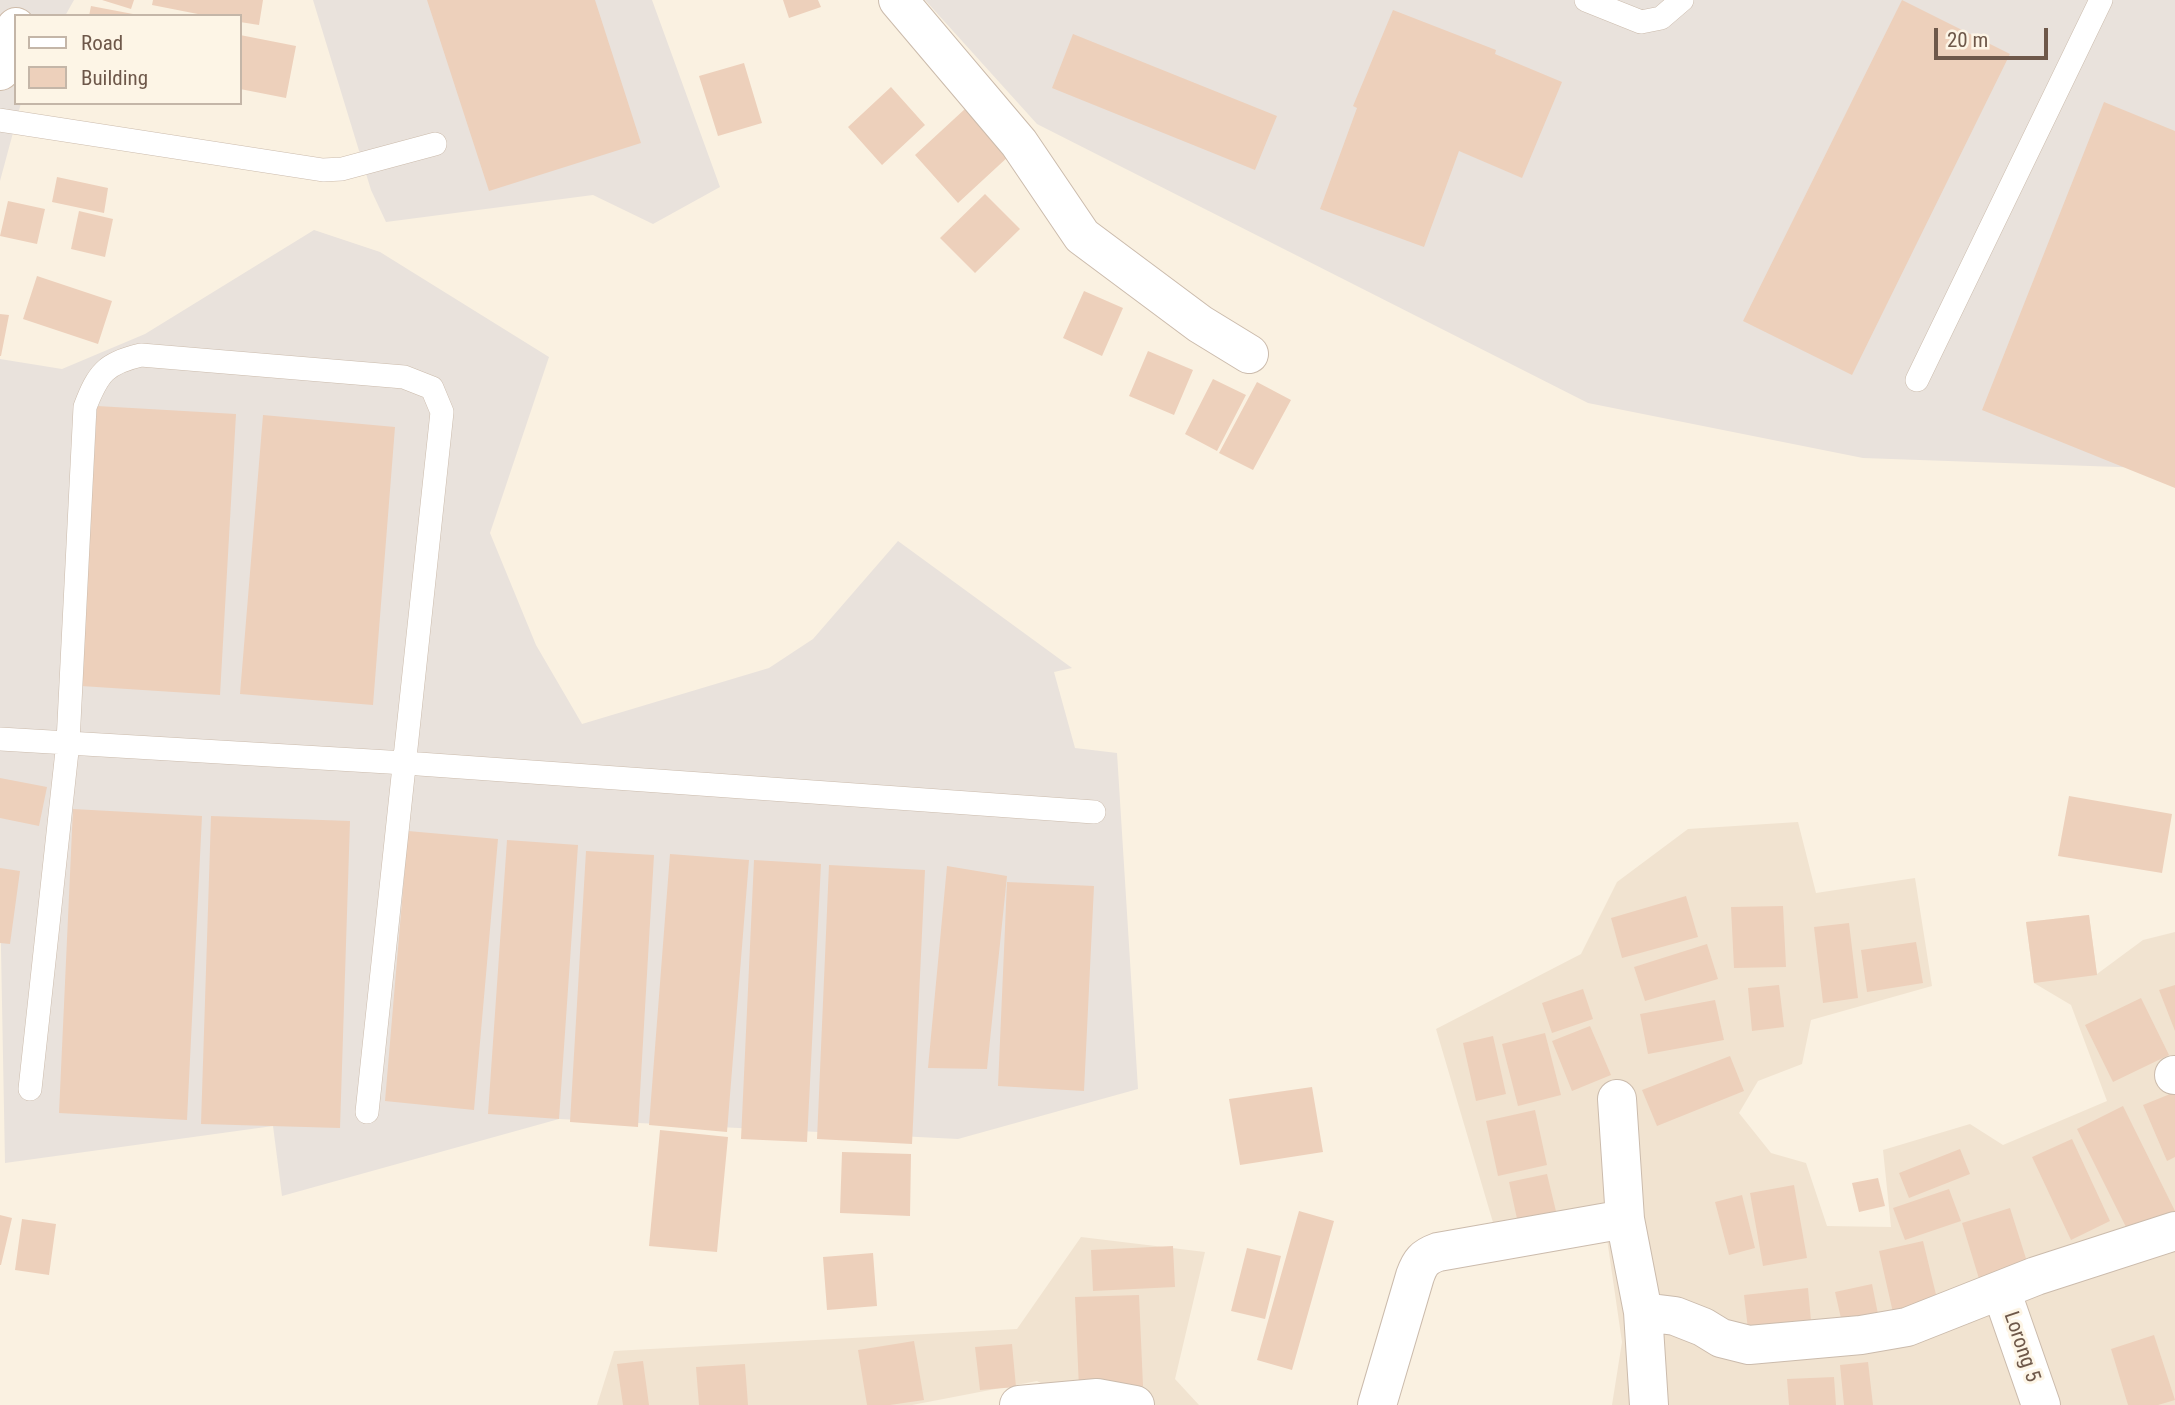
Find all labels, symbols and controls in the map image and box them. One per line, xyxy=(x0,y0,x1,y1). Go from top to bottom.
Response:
legend xyxy=(14,14,242,105)
scale bar xyxy=(1937,14,2051,58)
text: 20 m xyxy=(1947,28,1988,52)
text: Road xyxy=(81,31,123,55)
text: Building xyxy=(81,66,148,90)
street label: Lorong 5 xyxy=(1997,1308,2045,1386)

